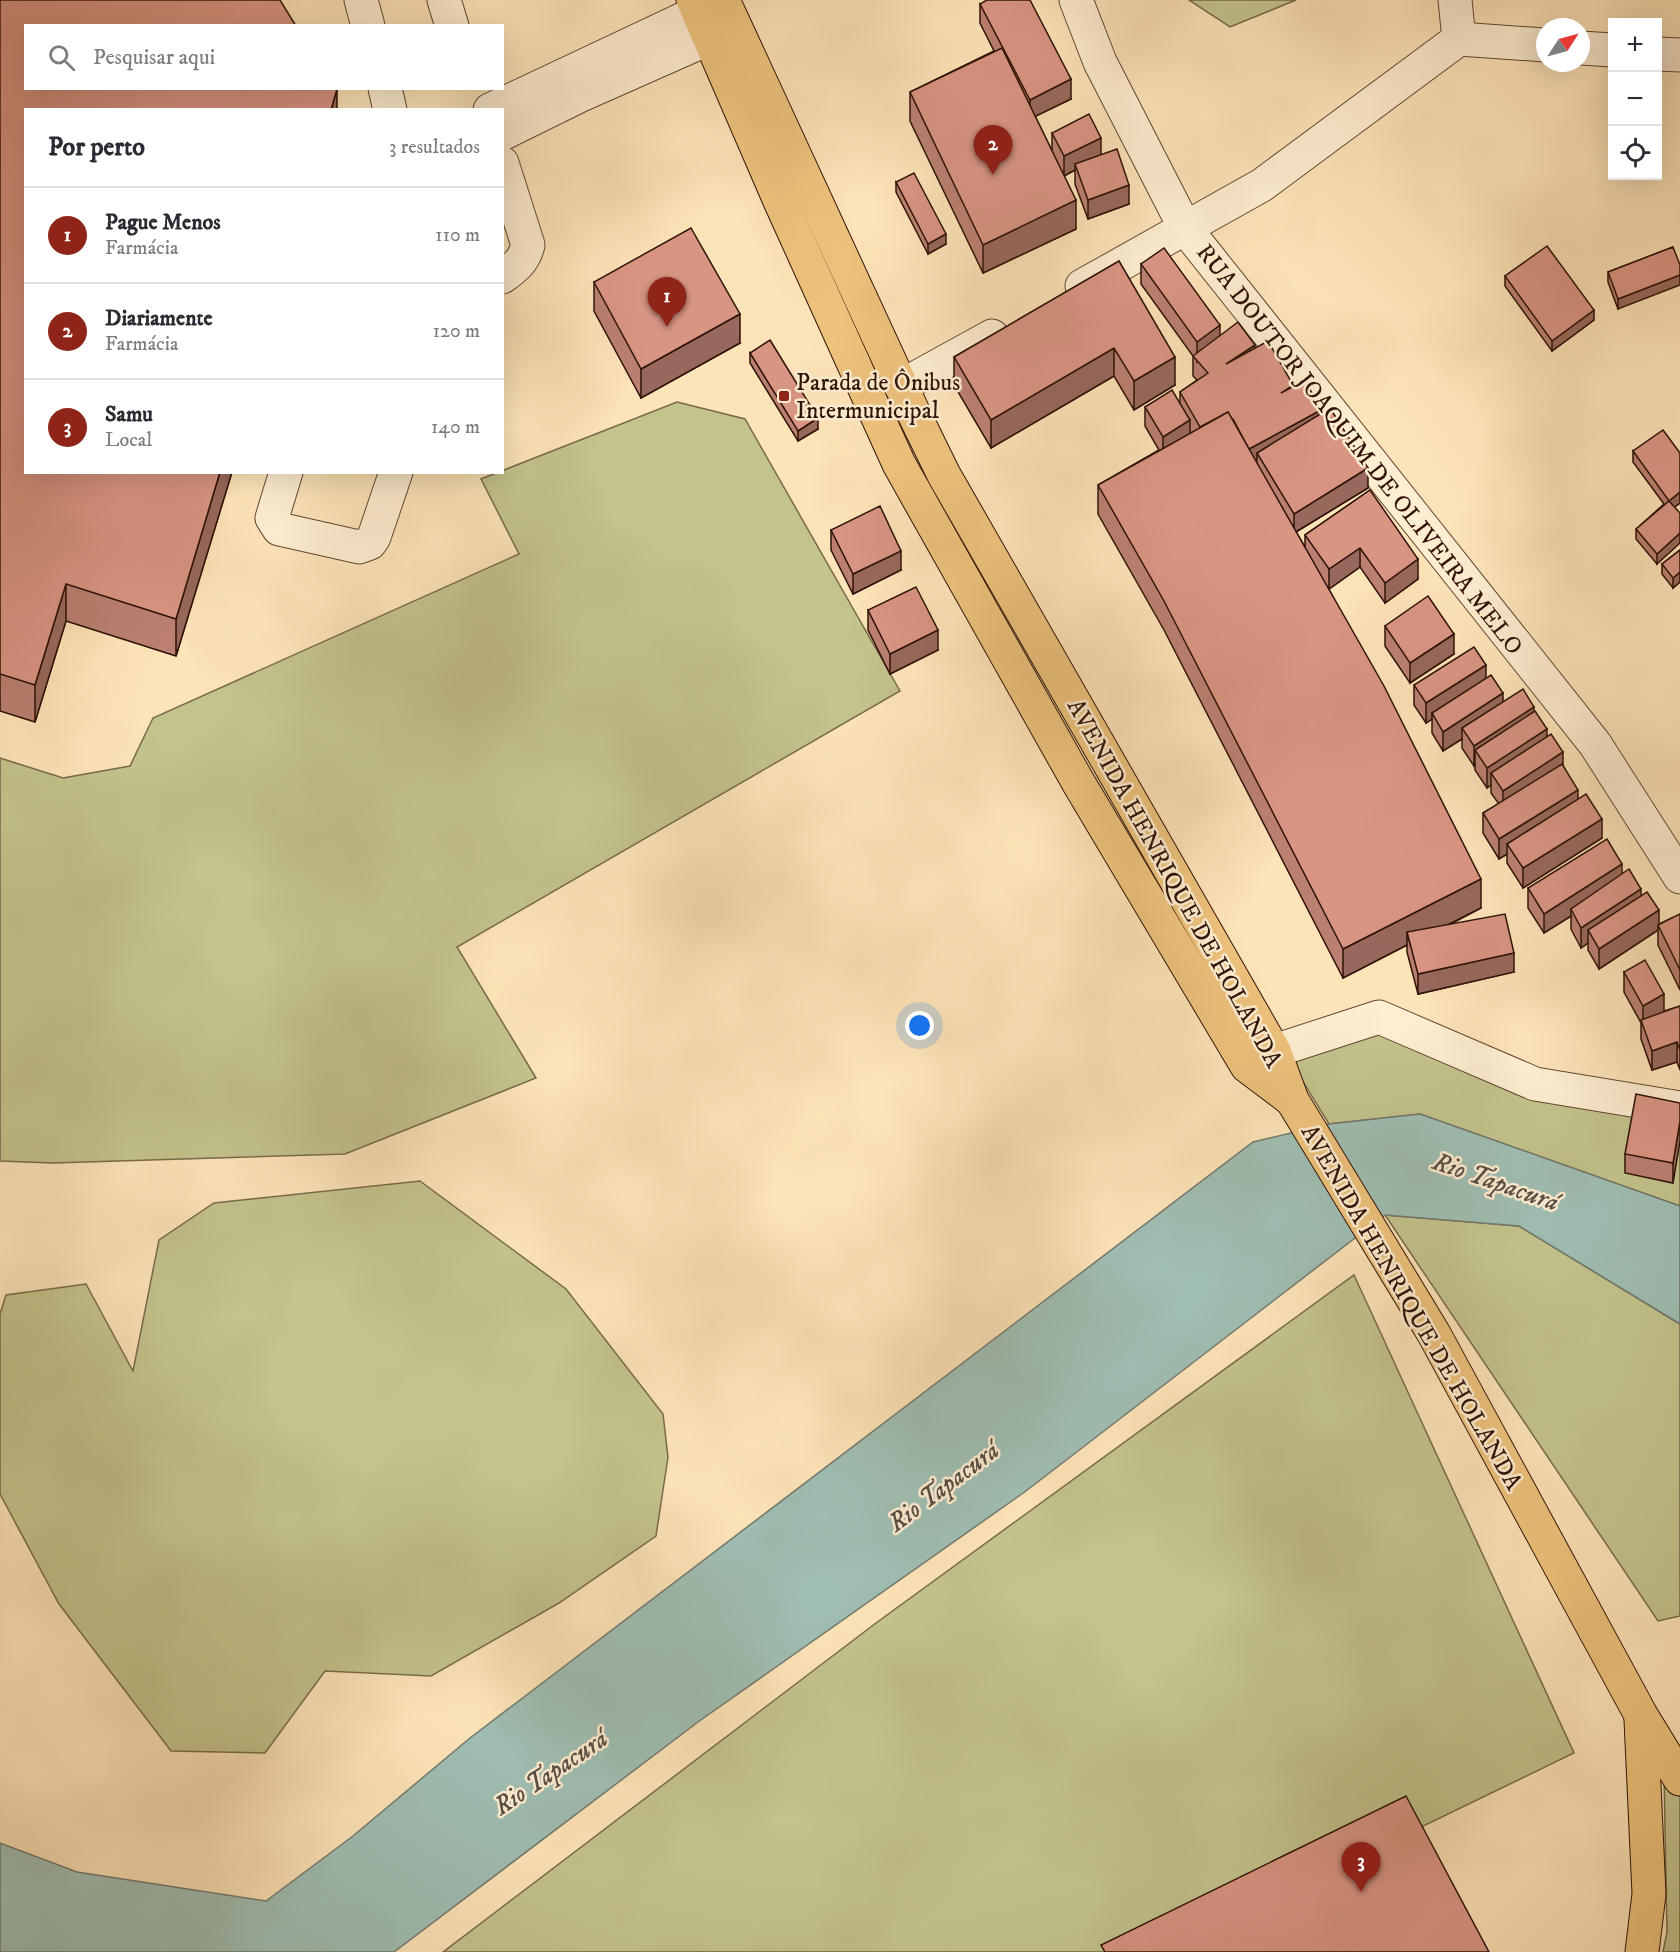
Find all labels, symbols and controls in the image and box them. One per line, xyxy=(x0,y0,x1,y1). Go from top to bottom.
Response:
north arrow xyxy=(1536,18,1590,72)
map controls xyxy=(1608,18,1662,180)
button: + xyxy=(1608,18,1662,72)
search box xyxy=(24,24,504,90)
icon: search xyxy=(45,41,78,74)
text: Pesquisar aqui xyxy=(93,44,215,71)
button: − xyxy=(1608,72,1662,126)
pin: 2 xyxy=(974,126,1012,175)
button: locate xyxy=(1608,126,1662,180)
text: Por perto xyxy=(48,131,145,164)
text: 3 resultados xyxy=(389,135,480,160)
text: Pague Menos xyxy=(105,209,221,236)
text: 1 xyxy=(64,223,71,248)
text: 110 m xyxy=(435,223,480,248)
text: Farmácia xyxy=(105,236,178,261)
street label: RUA DOUTOR JOAQUIM DE OLIVEIRA MELO xyxy=(1189,238,1529,661)
pin: 1 xyxy=(648,278,686,327)
text: Diariamente xyxy=(105,305,213,332)
text: 2 xyxy=(63,319,72,344)
text: 120 m xyxy=(433,319,480,344)
text: Farmácia xyxy=(105,332,178,357)
place label: Parada de Ônibus Intermunicipal xyxy=(796,368,960,426)
marker: Parada de Ônibus Intermunicipal xyxy=(777,389,791,403)
text: Samu xyxy=(105,401,153,428)
text: 3 xyxy=(64,415,71,440)
text: 140 m xyxy=(431,415,480,440)
text: Local xyxy=(105,428,152,453)
street label: AVENIDA HENRIQUE DE HOLANDA xyxy=(1060,694,1289,1074)
your location xyxy=(905,1011,934,1040)
street label: AVENIDA HENRIQUE DE HOLANDA xyxy=(1294,1119,1529,1496)
water label: Rio Tapacurá xyxy=(1427,1145,1565,1220)
water label: Rio Tapacurá xyxy=(881,1433,1008,1540)
water label: Rio Tapacurá xyxy=(486,1721,617,1824)
pin: 3 xyxy=(1342,1842,1380,1892)

